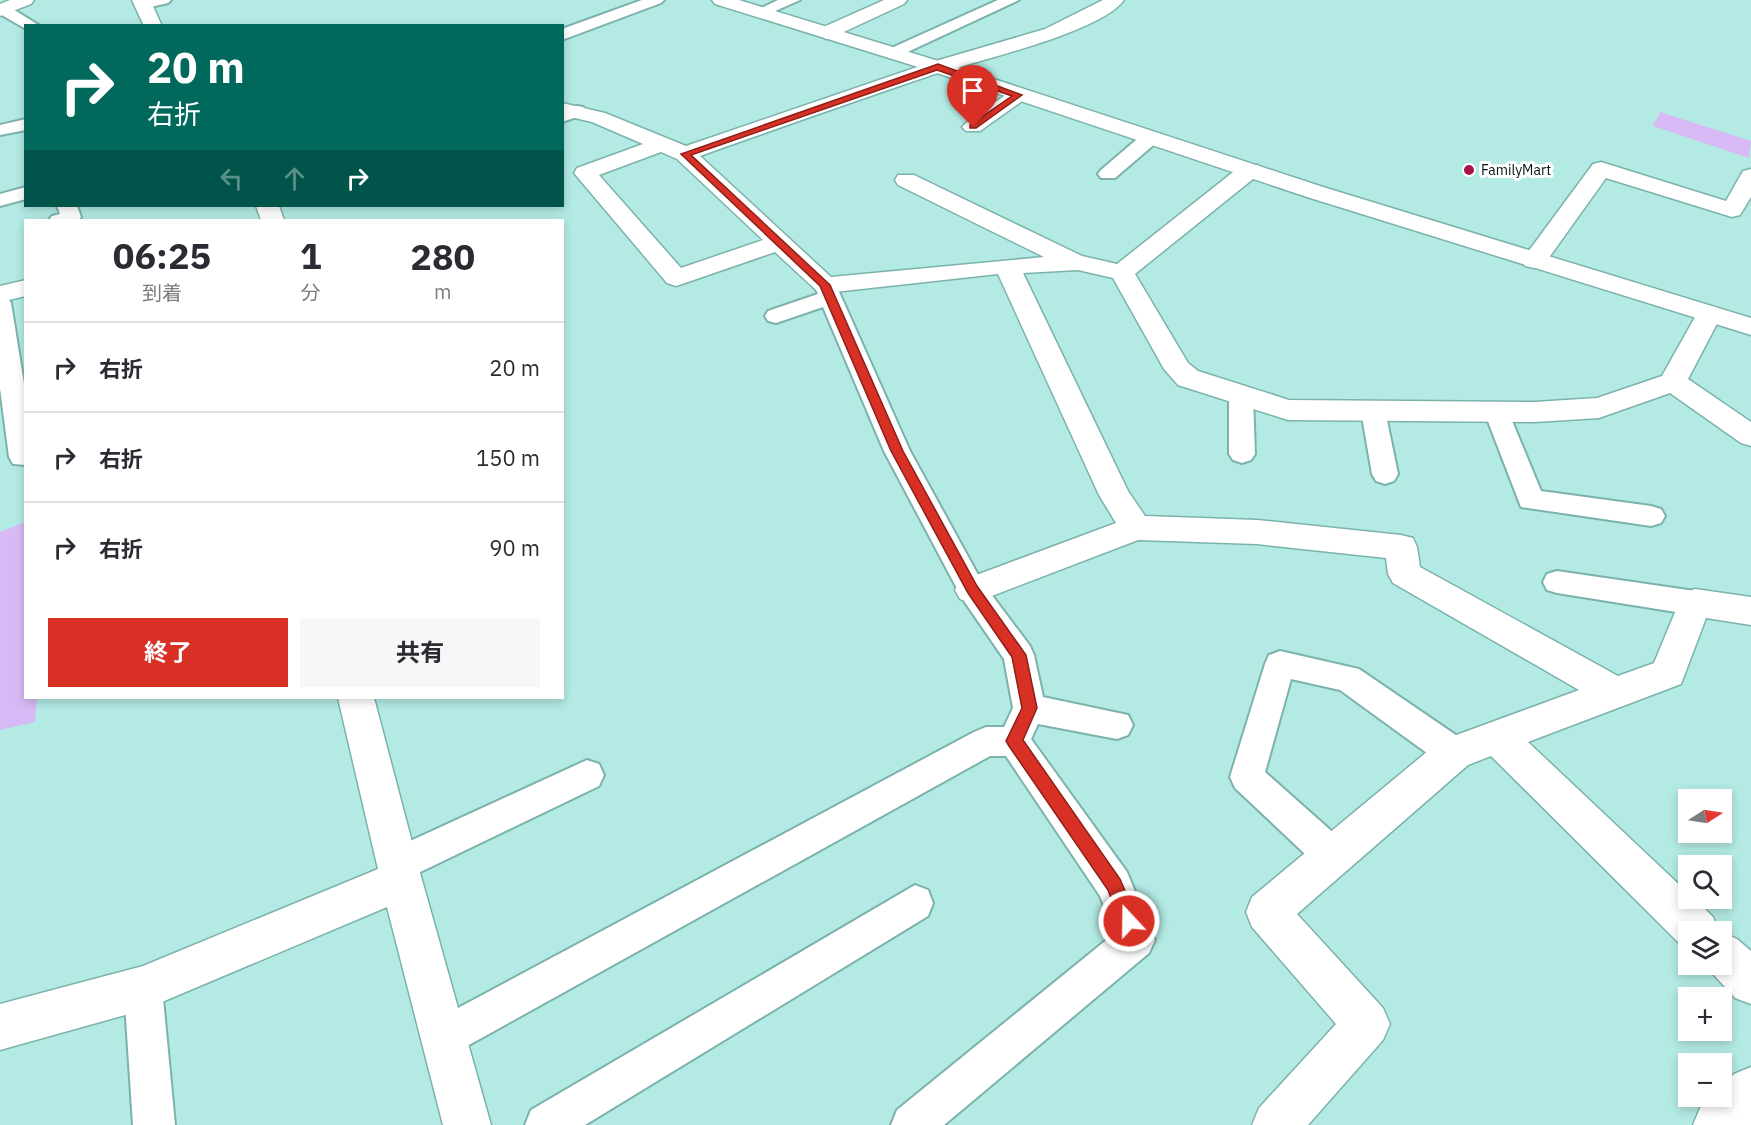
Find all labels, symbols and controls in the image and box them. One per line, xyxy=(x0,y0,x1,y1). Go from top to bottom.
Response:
text: 20 m xyxy=(147,40,245,95)
icon: right xyxy=(48,48,126,126)
pin xyxy=(947,65,998,127)
icon: arrive xyxy=(956,74,989,107)
text: 右折 xyxy=(147,96,201,131)
place label: FamilyMart xyxy=(1481,161,1551,179)
icon: left xyxy=(215,162,248,195)
icon: ahead xyxy=(278,162,311,195)
icon: right xyxy=(341,162,374,195)
marker: FamilyMart xyxy=(1462,163,1476,177)
text: 06:25 xyxy=(113,232,211,279)
text: 1 xyxy=(300,232,322,279)
text: 280 xyxy=(410,233,475,280)
text: m xyxy=(434,278,451,305)
text: 到着 xyxy=(142,279,182,306)
text: 分 xyxy=(301,279,321,306)
icon: right xyxy=(48,351,81,384)
text: 20 m xyxy=(489,353,540,382)
text: 右折 xyxy=(99,354,143,383)
icon: right xyxy=(48,441,81,474)
text: 150 m xyxy=(476,443,540,472)
text: 右折 xyxy=(99,444,143,473)
icon: right xyxy=(48,531,81,564)
text: 90 m xyxy=(489,533,540,562)
text: 右折 xyxy=(99,534,143,563)
button: 終了 xyxy=(48,618,288,687)
button: 共有 xyxy=(300,618,540,687)
north arrow xyxy=(1678,789,1732,843)
map controls xyxy=(1678,789,1732,1107)
button: search xyxy=(1678,855,1732,909)
position arrow xyxy=(1097,889,1161,953)
button: layers xyxy=(1678,921,1732,975)
button: + xyxy=(1678,987,1732,1041)
button: − xyxy=(1678,1053,1732,1107)

